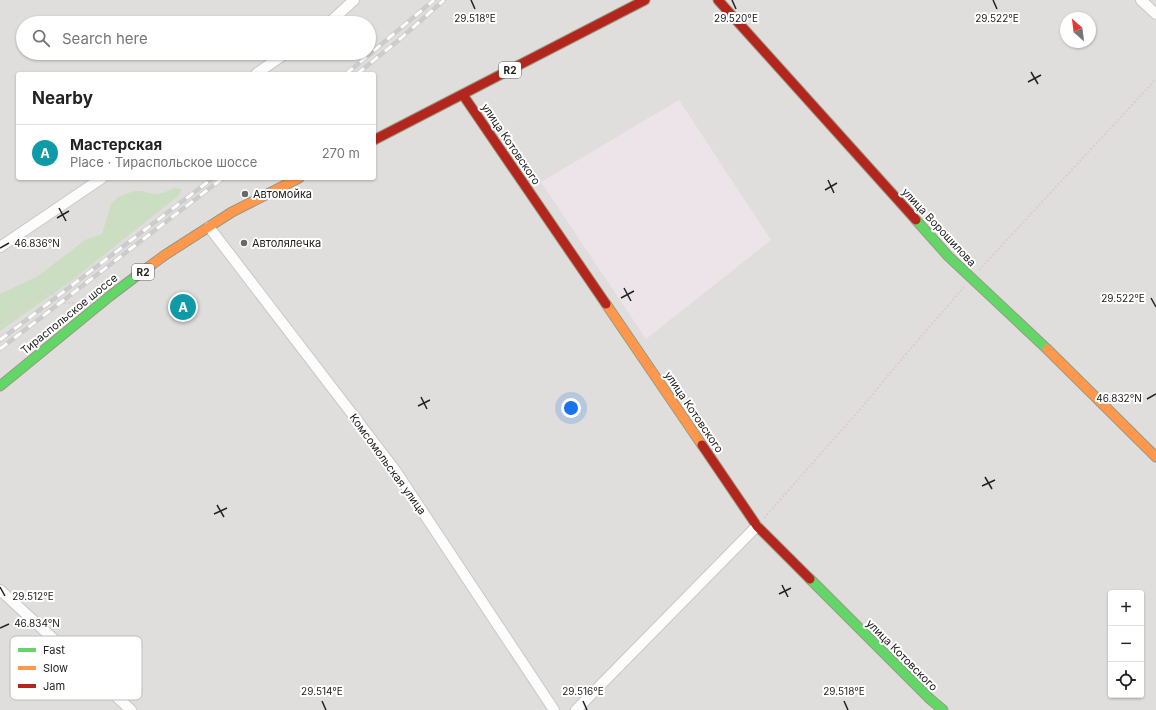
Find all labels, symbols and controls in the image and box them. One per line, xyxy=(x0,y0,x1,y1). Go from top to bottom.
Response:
text: 29.518°E xyxy=(454,12,496,24)
text: 29.520°E xyxy=(714,12,758,24)
text: 29.522°E xyxy=(975,12,1019,24)
north arrow xyxy=(1060,12,1096,48)
search box xyxy=(16,16,376,60)
icon: search xyxy=(30,27,52,49)
text: Search here xyxy=(62,29,148,48)
road number: R2 xyxy=(499,62,521,78)
text: Nearby xyxy=(32,88,93,108)
street label: улица Котовского xyxy=(479,101,544,188)
text: Мастерская xyxy=(70,135,162,154)
text: A xyxy=(40,145,50,161)
text: 270 m xyxy=(322,145,360,161)
text: Place · Тираспольское шоссе xyxy=(70,154,257,170)
street label: улица Ворошилова xyxy=(899,185,979,269)
place label: Автомойка xyxy=(253,187,312,201)
marker: Автомойка xyxy=(240,189,250,199)
place label: Автолялечка xyxy=(252,236,321,250)
text: 46.836°N xyxy=(14,237,60,249)
marker: Автолялечка xyxy=(239,238,249,248)
road number: R2 xyxy=(132,264,154,280)
street label: Тираспольское шоссе xyxy=(18,271,120,357)
pin: A xyxy=(170,292,196,322)
text: 29.522°E xyxy=(1101,292,1145,304)
street label: улица Котовского xyxy=(662,369,727,456)
text: 46.832°N xyxy=(1096,392,1142,404)
your location xyxy=(561,398,581,418)
street label: Комсомольская улица xyxy=(347,411,429,517)
text: 29.512°E xyxy=(12,590,54,602)
map controls xyxy=(1108,590,1144,698)
button: + xyxy=(1108,590,1144,626)
street label: улица Котовского xyxy=(863,616,941,694)
text: 46.834°N xyxy=(14,617,60,629)
button: − xyxy=(1108,626,1144,662)
legend xyxy=(10,636,142,700)
text: Fast xyxy=(43,643,65,657)
text: Slow xyxy=(43,661,68,675)
button: locate xyxy=(1108,662,1144,698)
text: Jam xyxy=(43,679,65,693)
text: 29.514°E xyxy=(301,685,343,697)
text: 29.516°E xyxy=(562,685,604,697)
text: 29.518°E xyxy=(823,685,865,697)

